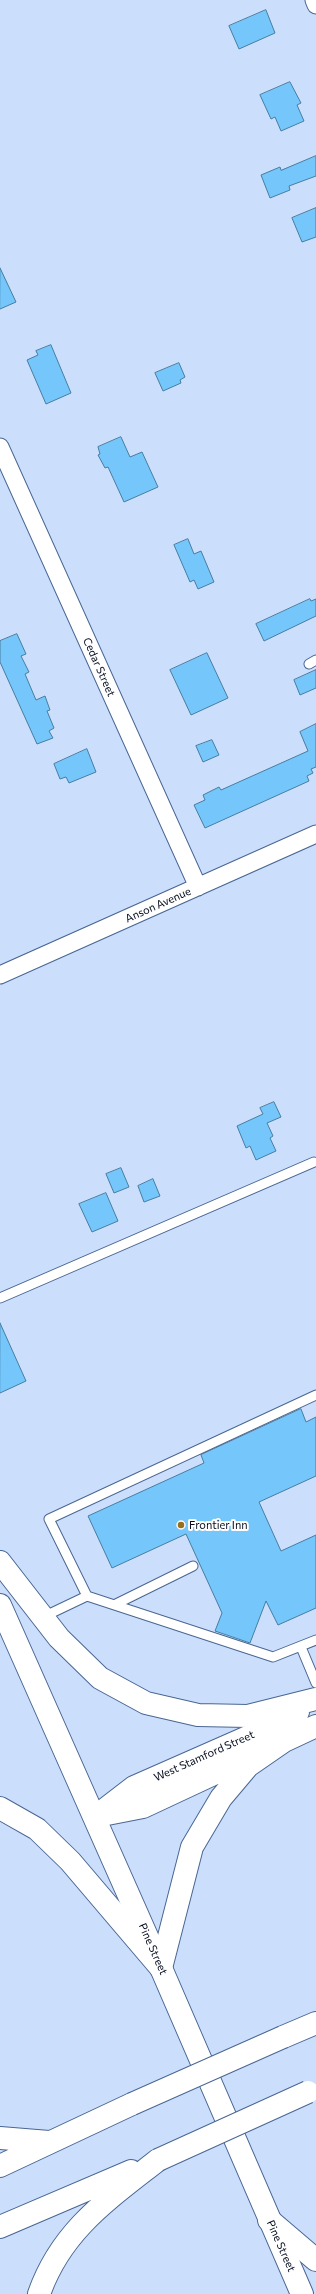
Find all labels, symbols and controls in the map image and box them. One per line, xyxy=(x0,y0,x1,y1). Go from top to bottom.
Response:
street label: Cedar Street xyxy=(80,636,118,698)
street label: Anson Avenue xyxy=(123,885,193,925)
place label: Frontier Inn xyxy=(189,1518,248,1532)
marker: Frontier Inn xyxy=(176,1520,186,1530)
street label: West Stamford Street xyxy=(152,1728,256,1784)
street label: Pine Street xyxy=(136,1921,170,1977)
street label: Pine Street xyxy=(264,2218,298,2274)

